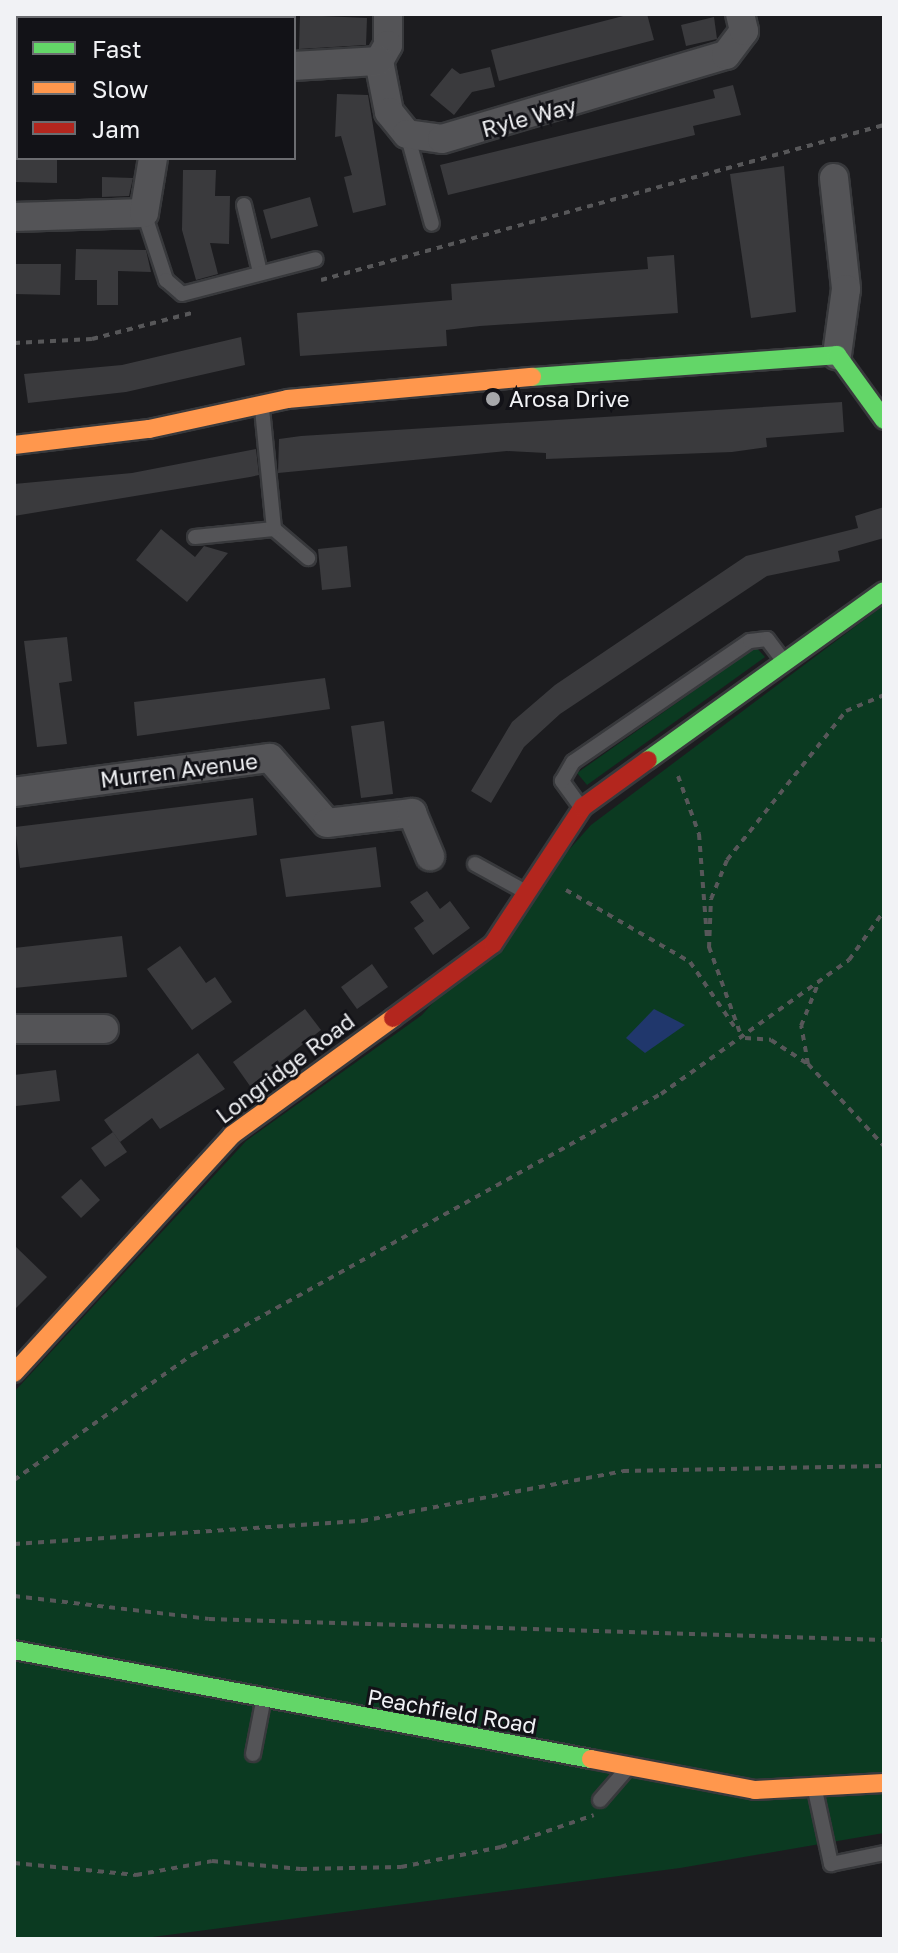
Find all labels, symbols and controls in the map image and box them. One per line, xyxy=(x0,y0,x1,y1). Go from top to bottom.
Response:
legend xyxy=(16,16,296,160)
text: Fast xyxy=(92,34,142,63)
text: Slow xyxy=(92,74,148,103)
street label: Ryle Way xyxy=(479,92,579,142)
text: Jam xyxy=(92,114,140,143)
place label: Arosa Drive xyxy=(509,386,629,412)
marker: Arosa Drive xyxy=(484,390,502,408)
street label: Murren Avenue xyxy=(99,747,259,793)
street label: Longridge Road xyxy=(211,1007,359,1129)
street label: Peachfield Road xyxy=(365,1683,539,1739)

